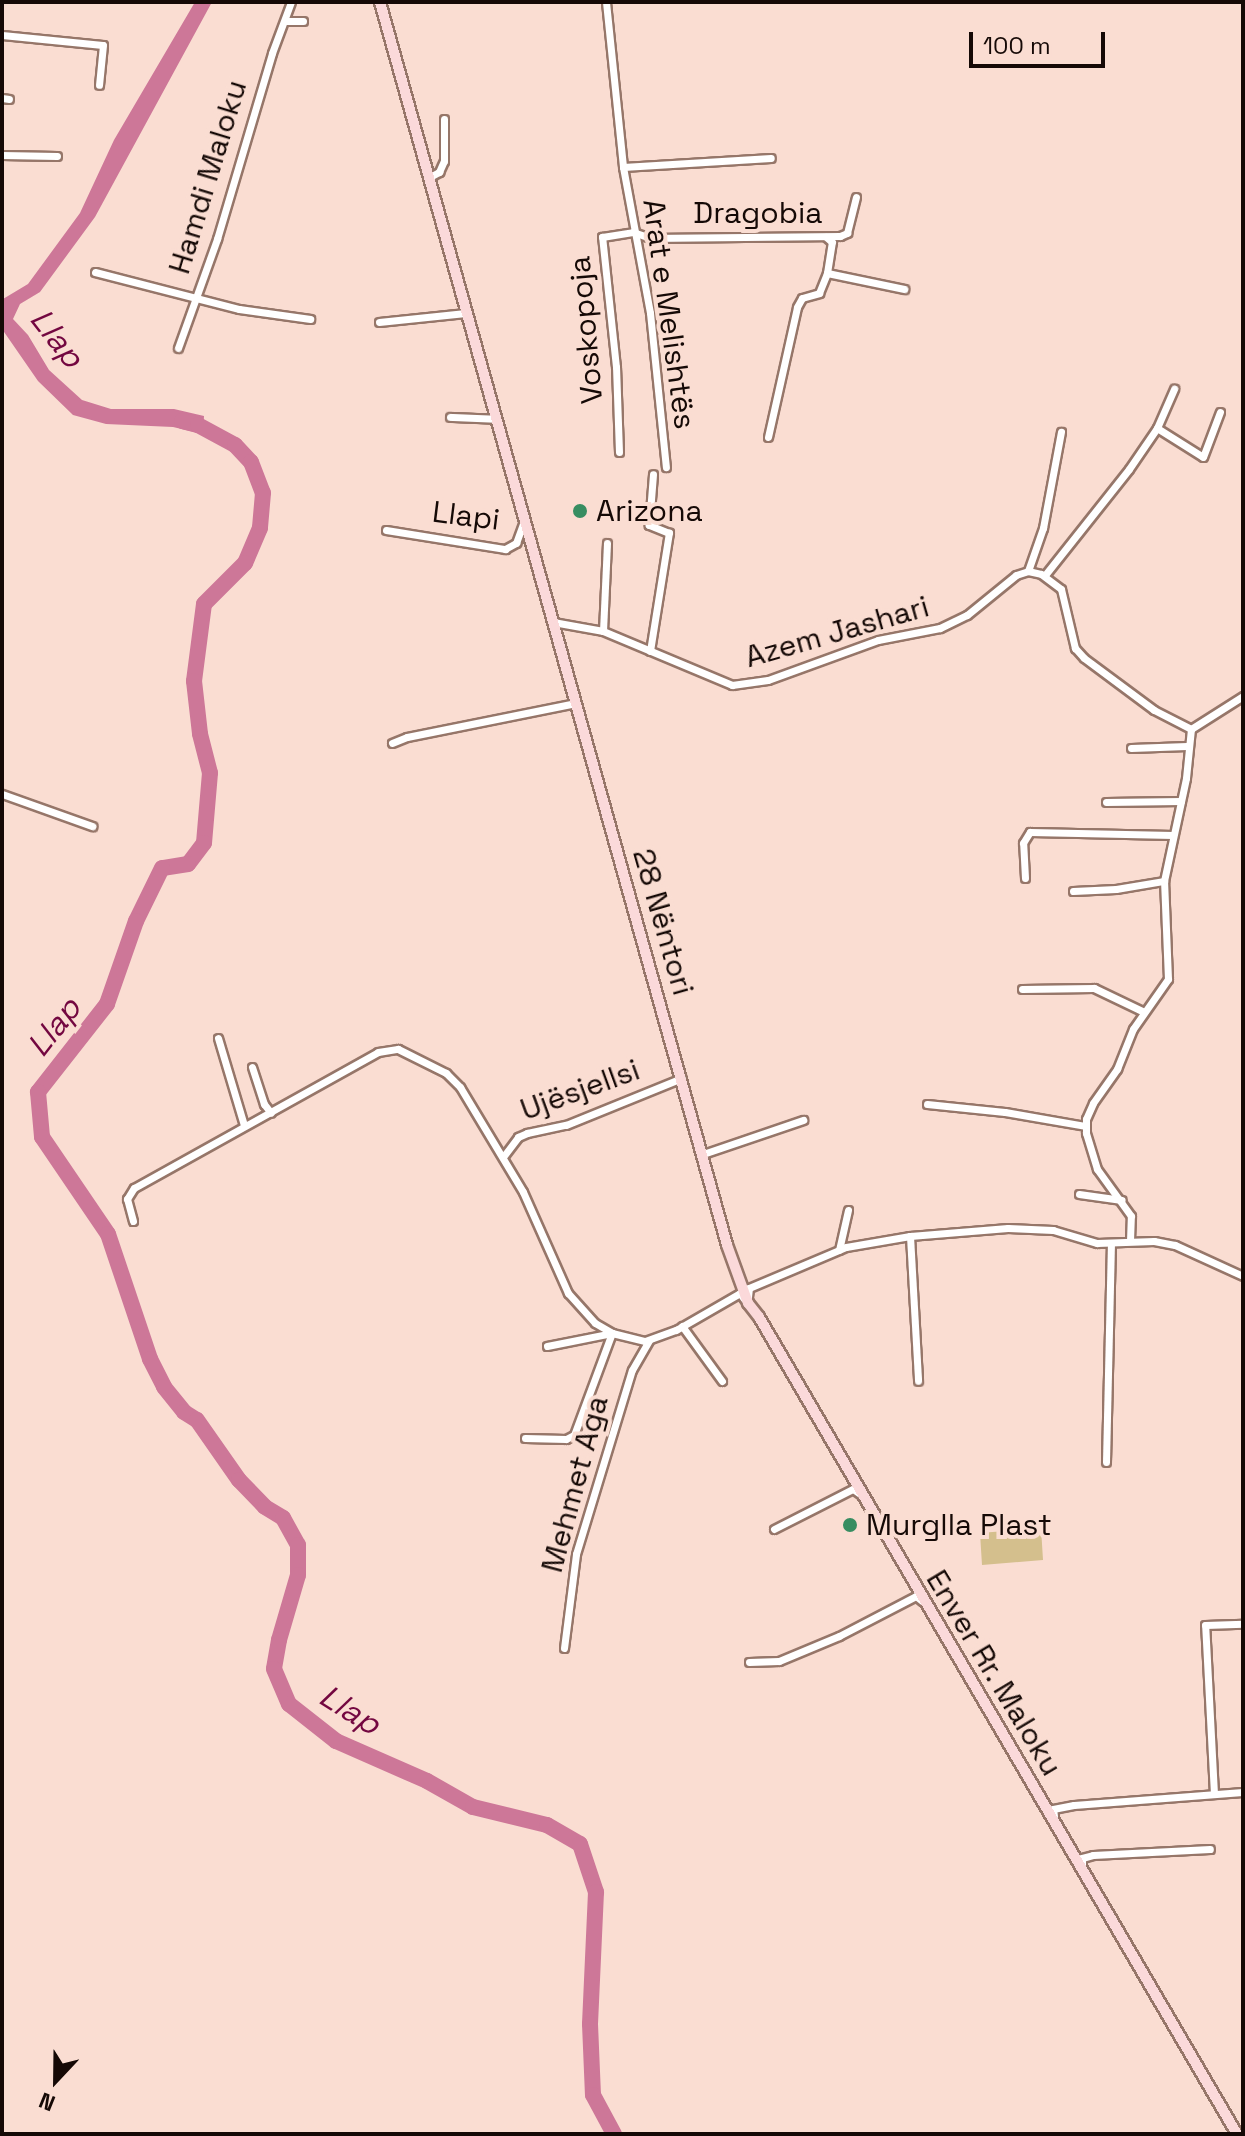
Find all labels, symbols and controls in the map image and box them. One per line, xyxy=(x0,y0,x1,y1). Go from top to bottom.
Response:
scale bar xyxy=(973,16,1109,66)
text: 100 m xyxy=(983,30,1051,61)
street label: Hamdi Maloku xyxy=(161,76,255,278)
street label: Dragobia xyxy=(693,195,823,231)
street label: Arat e Melishtës xyxy=(635,197,703,431)
street label: Voskopoja xyxy=(562,255,610,405)
water label: Llap xyxy=(22,301,92,375)
place label: Arizona xyxy=(596,493,703,529)
street label: Llapi xyxy=(430,494,502,538)
marker: Arizona xyxy=(571,502,589,520)
street label: Azem Jashari xyxy=(741,589,933,675)
street label: 28 Nëntori xyxy=(625,845,701,999)
water label: Llap xyxy=(19,990,89,1064)
street label: Ujësjellsi xyxy=(516,1052,644,1128)
street label: Mehmet Aga xyxy=(534,1391,616,1577)
place label: Murglla Plast xyxy=(866,1507,1052,1543)
marker: Murglla Plast xyxy=(841,1516,859,1534)
street label: Enver Rr. Maloku xyxy=(918,1563,1070,1783)
water label: Llap xyxy=(313,1677,387,1743)
north arrow xyxy=(16,2040,96,2120)
text: N xyxy=(35,2087,59,2118)

